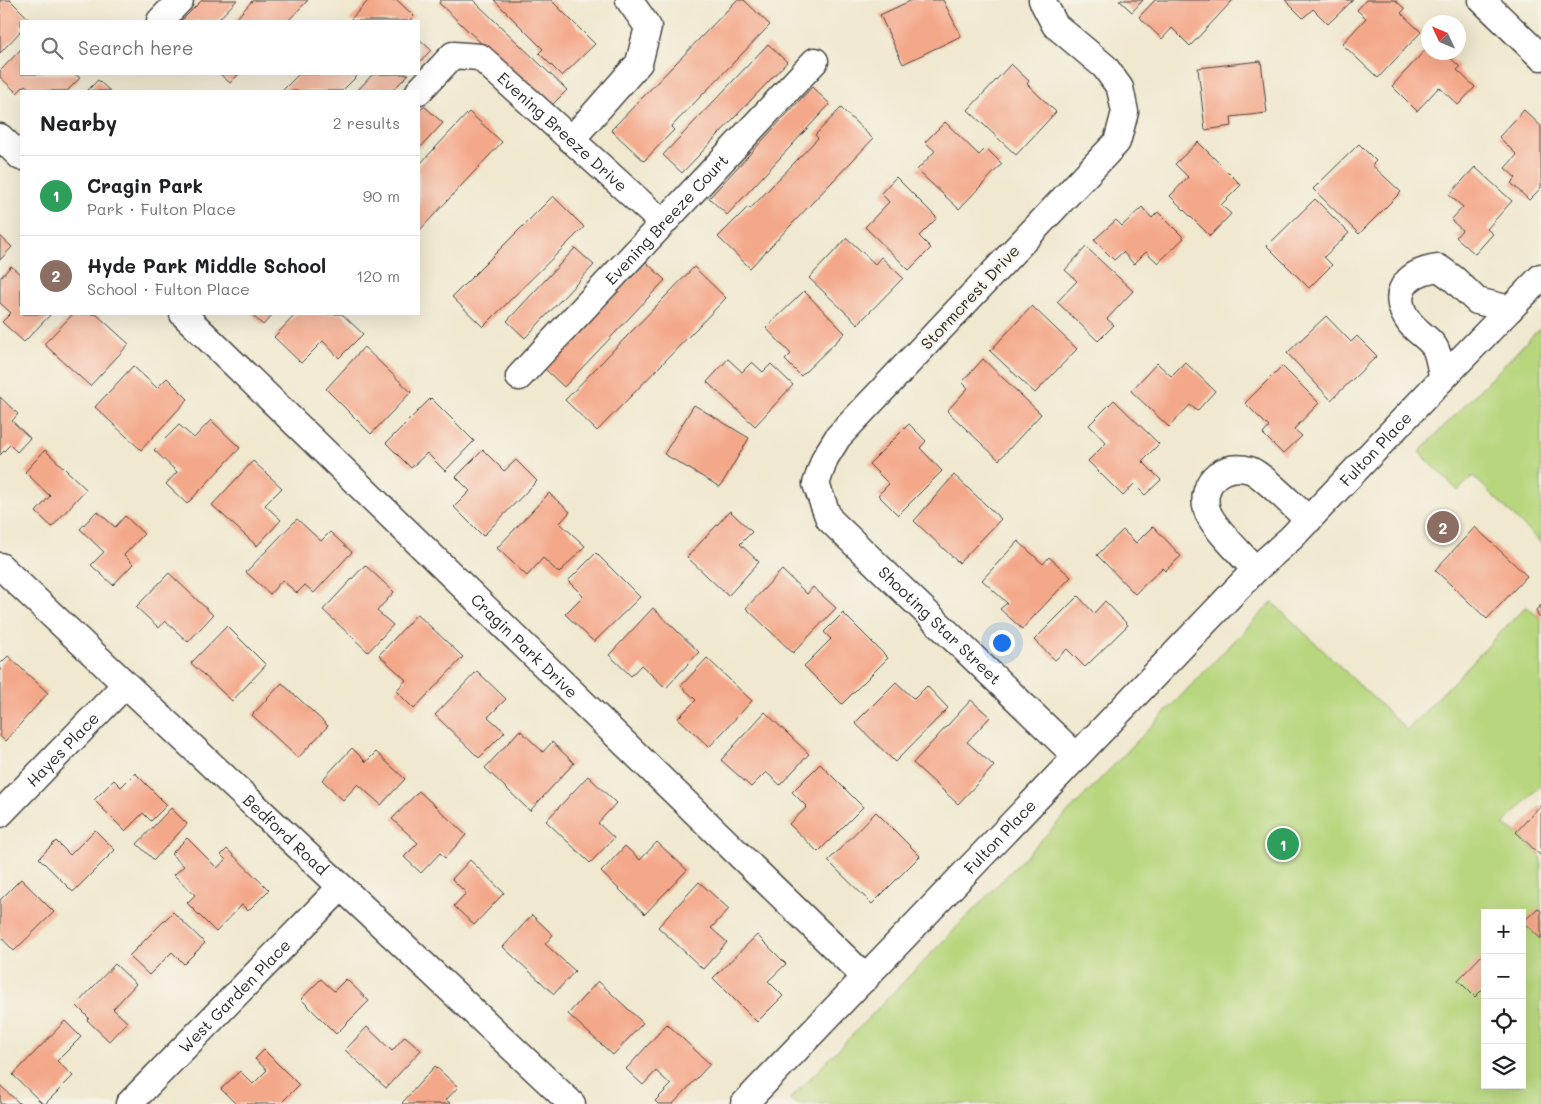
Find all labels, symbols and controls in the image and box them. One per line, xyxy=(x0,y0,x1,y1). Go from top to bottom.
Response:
north arrow xyxy=(1421,15,1466,60)
search box xyxy=(20,20,420,75)
icon: search xyxy=(38,34,66,62)
text: Search here xyxy=(78,35,194,60)
street label: Evening Breeze Drive xyxy=(493,67,632,196)
text: Nearby xyxy=(40,109,117,136)
text: 2 results xyxy=(333,112,400,133)
street label: Evening Breeze Court xyxy=(600,149,732,289)
text: Cragin Park xyxy=(87,173,203,198)
text: 1 xyxy=(52,185,60,206)
text: 90 m xyxy=(363,185,400,206)
text: Park · Fulton Place xyxy=(87,198,236,219)
street label: Stormcrest Drive xyxy=(916,240,1024,354)
text: Hyde Park Middle School xyxy=(87,253,326,278)
text: 2 xyxy=(52,265,60,286)
text: 120 m xyxy=(356,265,400,286)
text: School · Fulton Place xyxy=(87,278,250,299)
street label: Fulton Place xyxy=(1335,407,1416,490)
pin: 2 xyxy=(1427,508,1459,546)
street label: Shooting Star Street xyxy=(874,561,1006,689)
street label: Cragin Park Drive xyxy=(467,589,583,702)
your location xyxy=(989,630,1015,656)
street label: Hayes Place xyxy=(21,707,103,791)
street label: Bedford Road xyxy=(239,789,333,879)
street label: Fulton Place xyxy=(959,795,1040,878)
pin: 1 xyxy=(1267,825,1299,863)
map controls xyxy=(1481,909,1526,1089)
button: + xyxy=(1481,909,1526,954)
street label: West Garden Place xyxy=(174,934,294,1057)
button: − xyxy=(1481,954,1526,999)
button: locate xyxy=(1481,999,1526,1044)
button: layers xyxy=(1481,1044,1526,1089)

